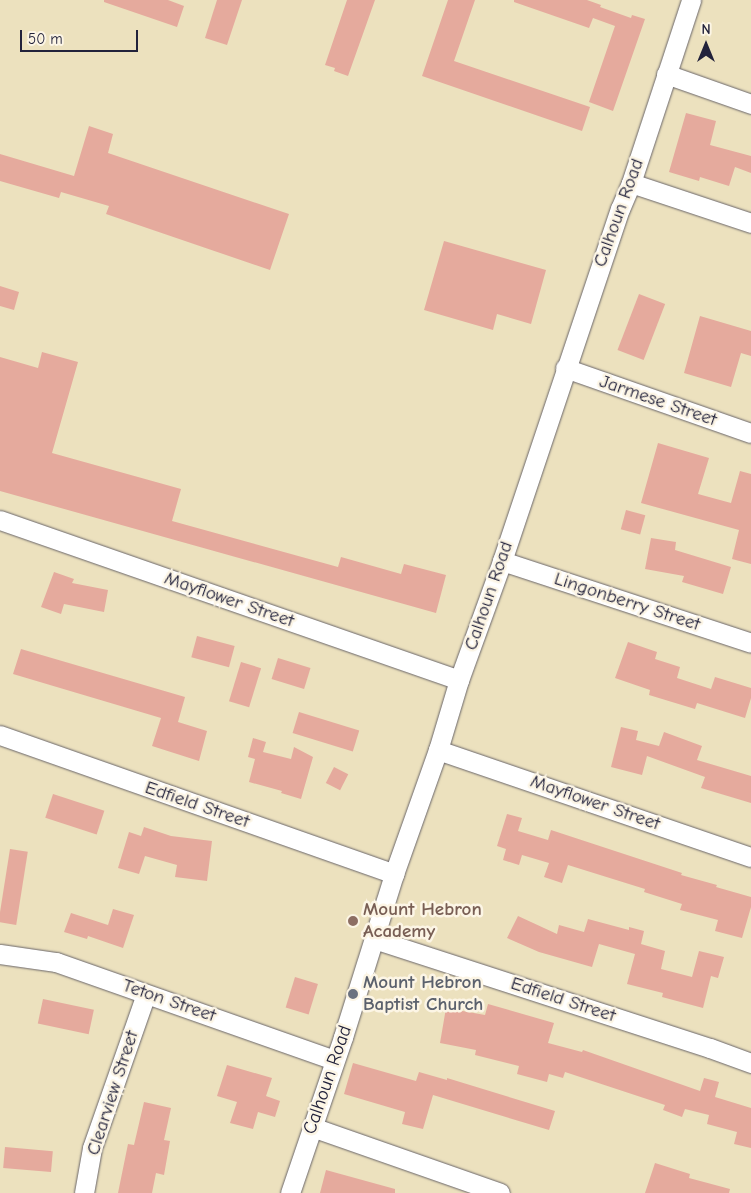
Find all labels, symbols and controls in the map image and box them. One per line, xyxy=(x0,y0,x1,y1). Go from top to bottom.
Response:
scale bar xyxy=(22,20,140,52)
north arrow xyxy=(681,20,731,70)
text: N xyxy=(701,21,711,38)
text: 50 m xyxy=(28,30,63,48)
street label: Calhoun Road xyxy=(589,156,649,270)
street label: Jarmese Street xyxy=(596,370,720,432)
street label: Calhoun Road xyxy=(460,539,518,653)
street label: Mayflower Street xyxy=(161,567,297,633)
street label: Lingonberry Street xyxy=(551,568,703,636)
street label: Mayflower Street xyxy=(527,770,663,836)
street label: Edfield Street xyxy=(142,777,252,833)
place label: Mount Hebron Academy xyxy=(363,899,482,943)
marker: Mount Hebron Academy xyxy=(347,915,359,927)
place label: Mount Hebron Baptist Church xyxy=(363,972,483,1016)
street label: Edfield Street xyxy=(508,972,618,1028)
street label: Teton Street xyxy=(119,974,219,1028)
marker: Mount Hebron Baptist Church xyxy=(347,988,359,1000)
street label: Calhoun Road xyxy=(299,1023,357,1137)
street label: Clearview Street xyxy=(82,1028,144,1158)

